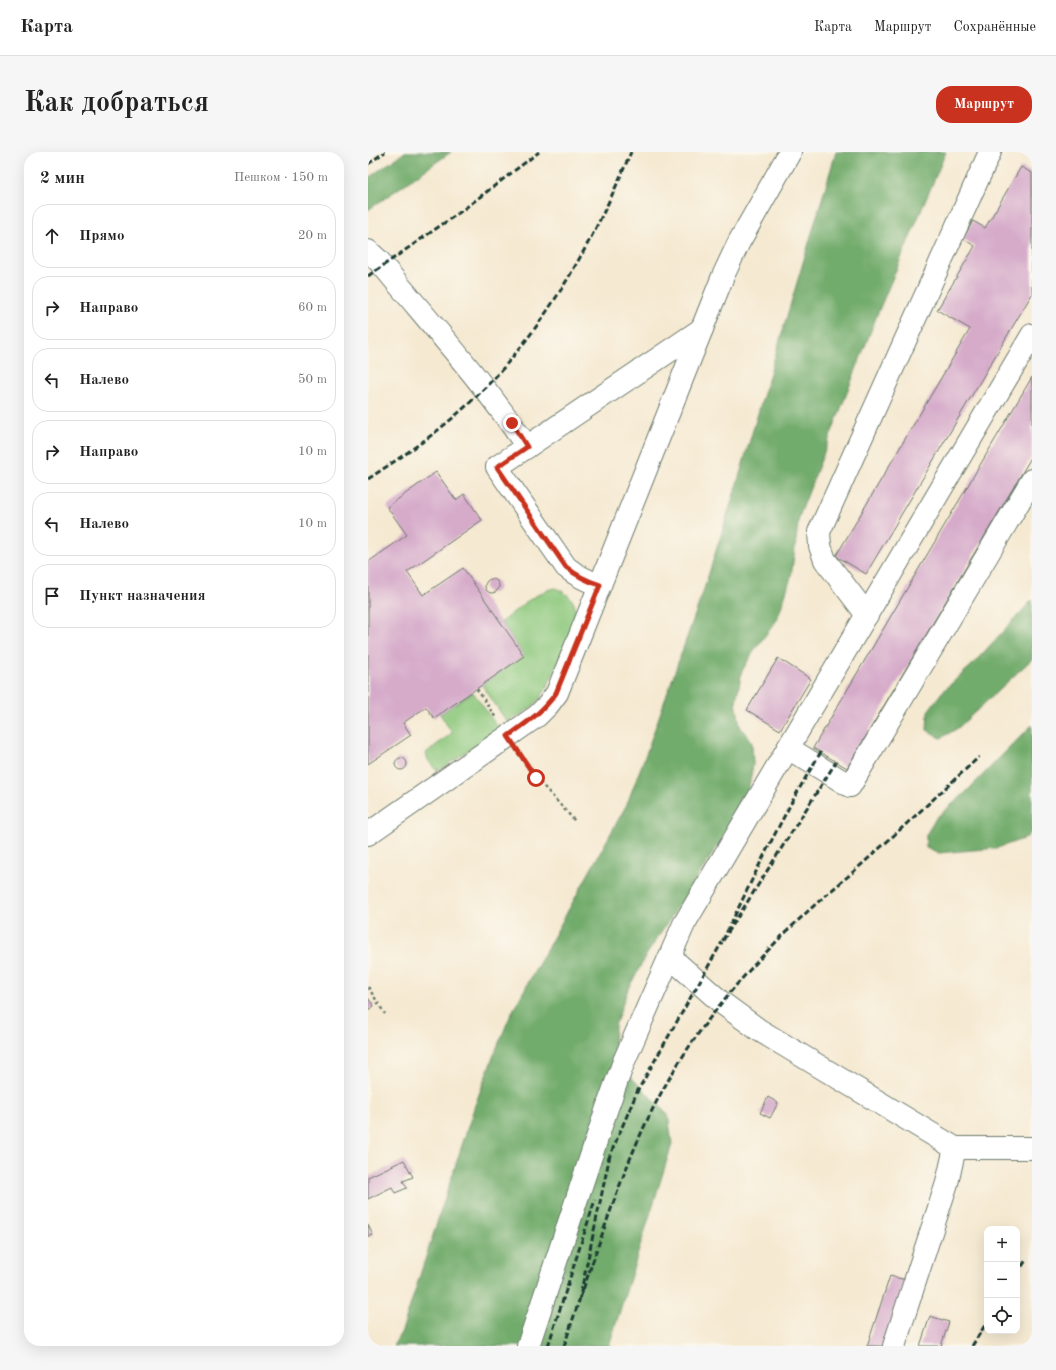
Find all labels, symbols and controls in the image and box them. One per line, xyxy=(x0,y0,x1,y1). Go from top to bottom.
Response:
text: Карта xyxy=(20,18,73,37)
text: Карта xyxy=(814,20,852,34)
text: Маршрут xyxy=(874,20,931,34)
text: Сохранённые xyxy=(953,20,1036,34)
button: Маршрут xyxy=(936,86,1032,123)
text: Как добраться xyxy=(24,90,209,118)
text: 2 мин xyxy=(40,170,85,187)
text: Пешком · 150 m xyxy=(234,171,328,184)
icon: ahead xyxy=(41,225,63,247)
text: Прямо xyxy=(79,229,125,244)
text: 20 m xyxy=(298,229,327,242)
icon: right xyxy=(41,297,63,319)
text: Направо xyxy=(79,301,138,316)
text: 60 m xyxy=(298,301,327,314)
icon: left xyxy=(41,369,63,391)
text: Налево xyxy=(79,373,129,388)
text: 50 m xyxy=(298,373,327,386)
route end xyxy=(503,414,521,432)
icon: right xyxy=(41,441,63,463)
text: Направо xyxy=(79,445,138,460)
text: 10 m xyxy=(298,445,327,458)
icon: left xyxy=(41,513,63,535)
text: Налево xyxy=(79,517,129,532)
text: 10 m xyxy=(298,517,327,530)
icon: arrive xyxy=(41,585,63,607)
text: Пункт назначения xyxy=(79,589,206,604)
route start xyxy=(527,769,545,787)
map controls xyxy=(984,1226,1020,1334)
button: + xyxy=(984,1226,1020,1262)
button: − xyxy=(984,1262,1020,1298)
button: locate xyxy=(984,1298,1020,1334)

